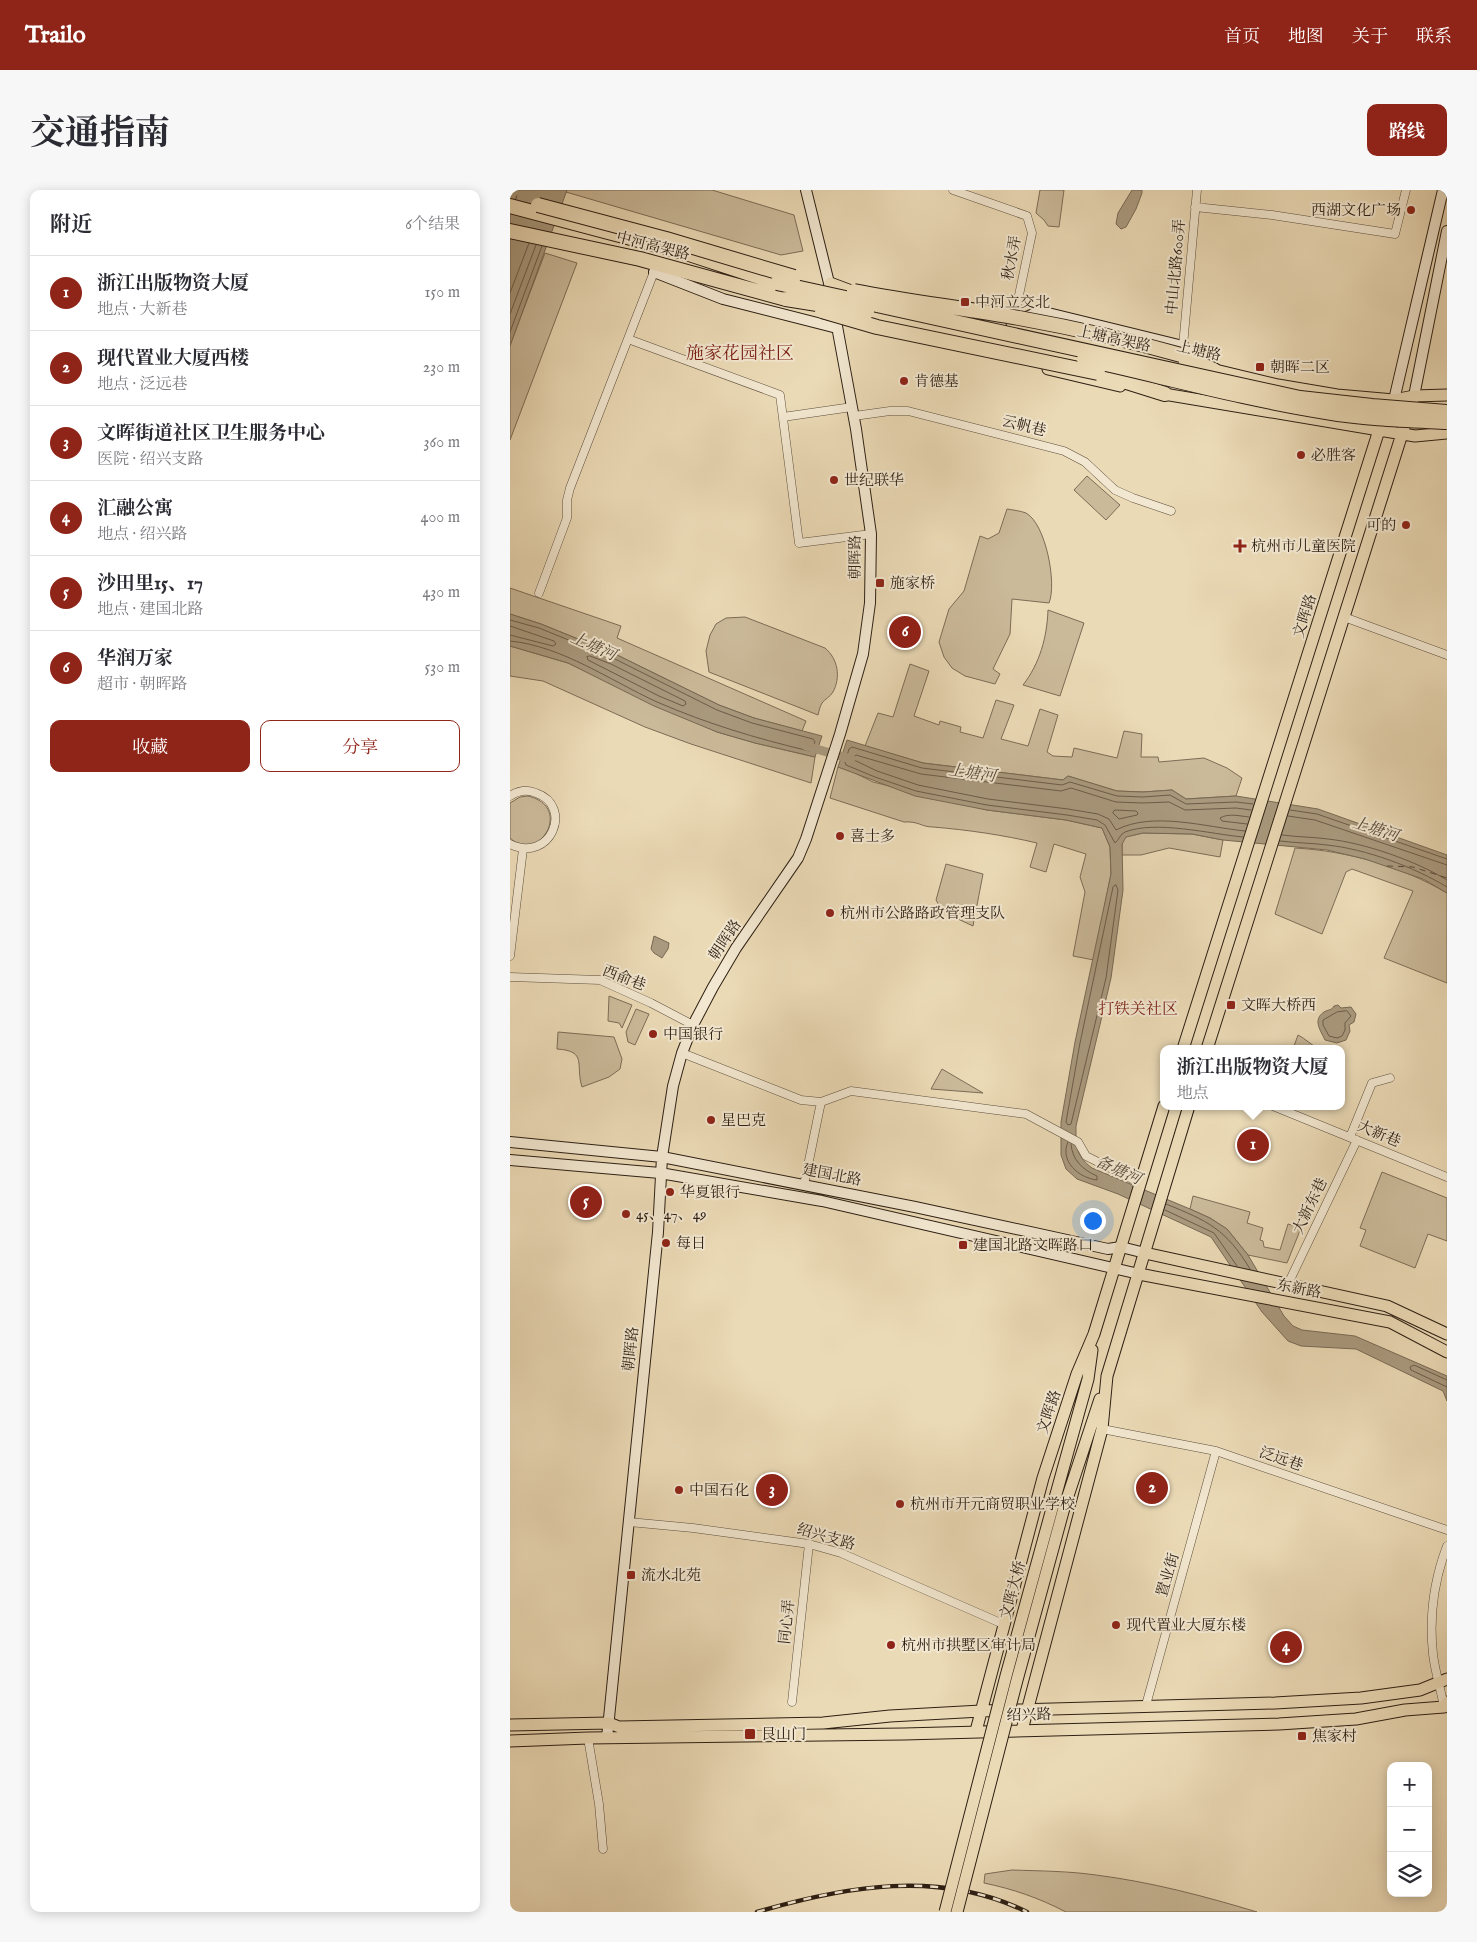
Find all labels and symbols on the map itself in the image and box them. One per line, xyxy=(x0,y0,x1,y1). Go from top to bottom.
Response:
place label: 西湖文化广场 xyxy=(1311,201,1401,220)
marker: 西湖文化广场 xyxy=(1405,204,1417,216)
street label: 中山北路600弄 xyxy=(1162,218,1190,316)
street label: 中河高架路 xyxy=(614,228,692,264)
street label: 秋水弄 xyxy=(998,234,1026,282)
place label: 中河立交北 xyxy=(975,293,1050,312)
marker: 中河立交北 xyxy=(959,296,971,308)
street label: 上塘高架路 xyxy=(1075,322,1153,356)
street label: 上塘路 xyxy=(1175,337,1223,365)
district label: 施家花园社区 xyxy=(686,343,794,366)
place label: 朝晖二区 xyxy=(1270,358,1330,377)
marker: 朝晖二区 xyxy=(1254,361,1266,373)
place label: 肯德基 xyxy=(914,372,959,391)
marker: 肯德基 xyxy=(898,375,910,387)
street label: 云帆巷 xyxy=(1000,411,1048,441)
place label: 必胜客 xyxy=(1311,446,1356,465)
marker: 必胜客 xyxy=(1295,449,1307,461)
place label: 世纪联华 xyxy=(844,471,904,490)
marker: 世纪联华 xyxy=(828,474,840,486)
place label: 可的 xyxy=(1366,516,1396,535)
marker: 可的 xyxy=(1400,519,1412,531)
street label: 朝晖路 xyxy=(846,534,865,580)
place label: 杭州市儿童医院 xyxy=(1251,537,1356,556)
marker: 杭州市儿童医院 xyxy=(1233,539,1247,553)
place label: 施家桥 xyxy=(890,574,935,593)
marker: 施家桥 xyxy=(874,577,886,589)
street label: 文晖路 xyxy=(1289,592,1321,640)
pin: 6 xyxy=(889,613,921,651)
water label: 上塘河 xyxy=(567,628,622,667)
water label: 上塘河 xyxy=(947,761,1000,788)
water label: 上塘河 xyxy=(1349,813,1404,848)
place label: 喜士多 xyxy=(850,827,895,846)
marker: 喜士多 xyxy=(834,830,846,842)
place label: 杭州市公路路政管理支队 xyxy=(840,904,1005,923)
marker: 杭州市公路路政管理支队 xyxy=(824,907,836,919)
street label: 朝晖路 xyxy=(705,916,745,964)
street label: 西俞巷 xyxy=(600,961,648,995)
place label: 文晖大桥西 xyxy=(1241,996,1316,1015)
marker: 文晖大桥西 xyxy=(1225,999,1237,1011)
district label: 打铁关社区 xyxy=(1098,1000,1178,1020)
place label: 中国银行 xyxy=(663,1025,723,1044)
marker: 中国银行 xyxy=(647,1028,659,1040)
place label: 星巴克 xyxy=(721,1111,766,1130)
marker: 星巴克 xyxy=(705,1114,717,1126)
street label: 大新巷 xyxy=(1355,1116,1403,1152)
pin: 1 xyxy=(1237,1126,1269,1164)
water label: 备塘河 xyxy=(1092,1152,1147,1191)
street label: 建国北路 xyxy=(801,1160,863,1190)
street label: 大新东巷 xyxy=(1288,1175,1332,1237)
pin: 5 xyxy=(570,1183,602,1221)
place label: 华夏银行 xyxy=(680,1183,740,1202)
marker: 华夏银行 xyxy=(664,1186,676,1198)
place label: 45、47、49 xyxy=(636,1205,707,1224)
marker: 45、47、49 xyxy=(620,1208,632,1220)
your location xyxy=(1080,1208,1106,1234)
place label: 每日 xyxy=(676,1234,706,1253)
place label: 建国北路文晖路口 xyxy=(973,1236,1093,1255)
marker: 每日 xyxy=(660,1237,672,1249)
marker: 建国北路文晖路口 xyxy=(957,1239,969,1251)
street label: 东新路 xyxy=(1275,1275,1323,1303)
street label: 朝晖路 xyxy=(619,1326,643,1372)
street label: 文晖路 xyxy=(1033,1388,1065,1436)
street label: 泛远巷 xyxy=(1257,1443,1305,1475)
pin: 2 xyxy=(1136,1469,1168,1507)
pin: 3 xyxy=(756,1471,788,1509)
place label: 中国石化 xyxy=(689,1481,749,1500)
marker: 中国石化 xyxy=(673,1484,685,1496)
place label: 杭州市开元商贸职业学校 xyxy=(910,1495,1075,1514)
marker: 杭州市开元商贸职业学校 xyxy=(894,1498,906,1510)
street label: 绍兴支路 xyxy=(795,1520,857,1554)
street label: 置业街 xyxy=(1153,1551,1183,1599)
street label: 文晖大桥 xyxy=(996,1559,1030,1621)
place label: 流水北苑 xyxy=(641,1566,701,1585)
marker: 流水北苑 xyxy=(625,1569,637,1581)
street label: 同心弄 xyxy=(775,1599,799,1645)
place label: 现代置业大厦东楼 xyxy=(1126,1616,1246,1635)
marker: 现代置业大厦东楼 xyxy=(1110,1619,1122,1631)
pin: 4 xyxy=(1270,1628,1302,1666)
place label: 杭州市拱墅区审计局 xyxy=(901,1636,1036,1655)
marker: 杭州市拱墅区审计局 xyxy=(885,1639,897,1651)
street label: 绍兴路 xyxy=(1006,1705,1052,1725)
place label: 艮山门 xyxy=(761,1725,806,1744)
marker: 艮山门 xyxy=(743,1727,757,1741)
place label: 焦家村 xyxy=(1312,1727,1357,1746)
marker: 焦家村 xyxy=(1296,1730,1308,1742)

